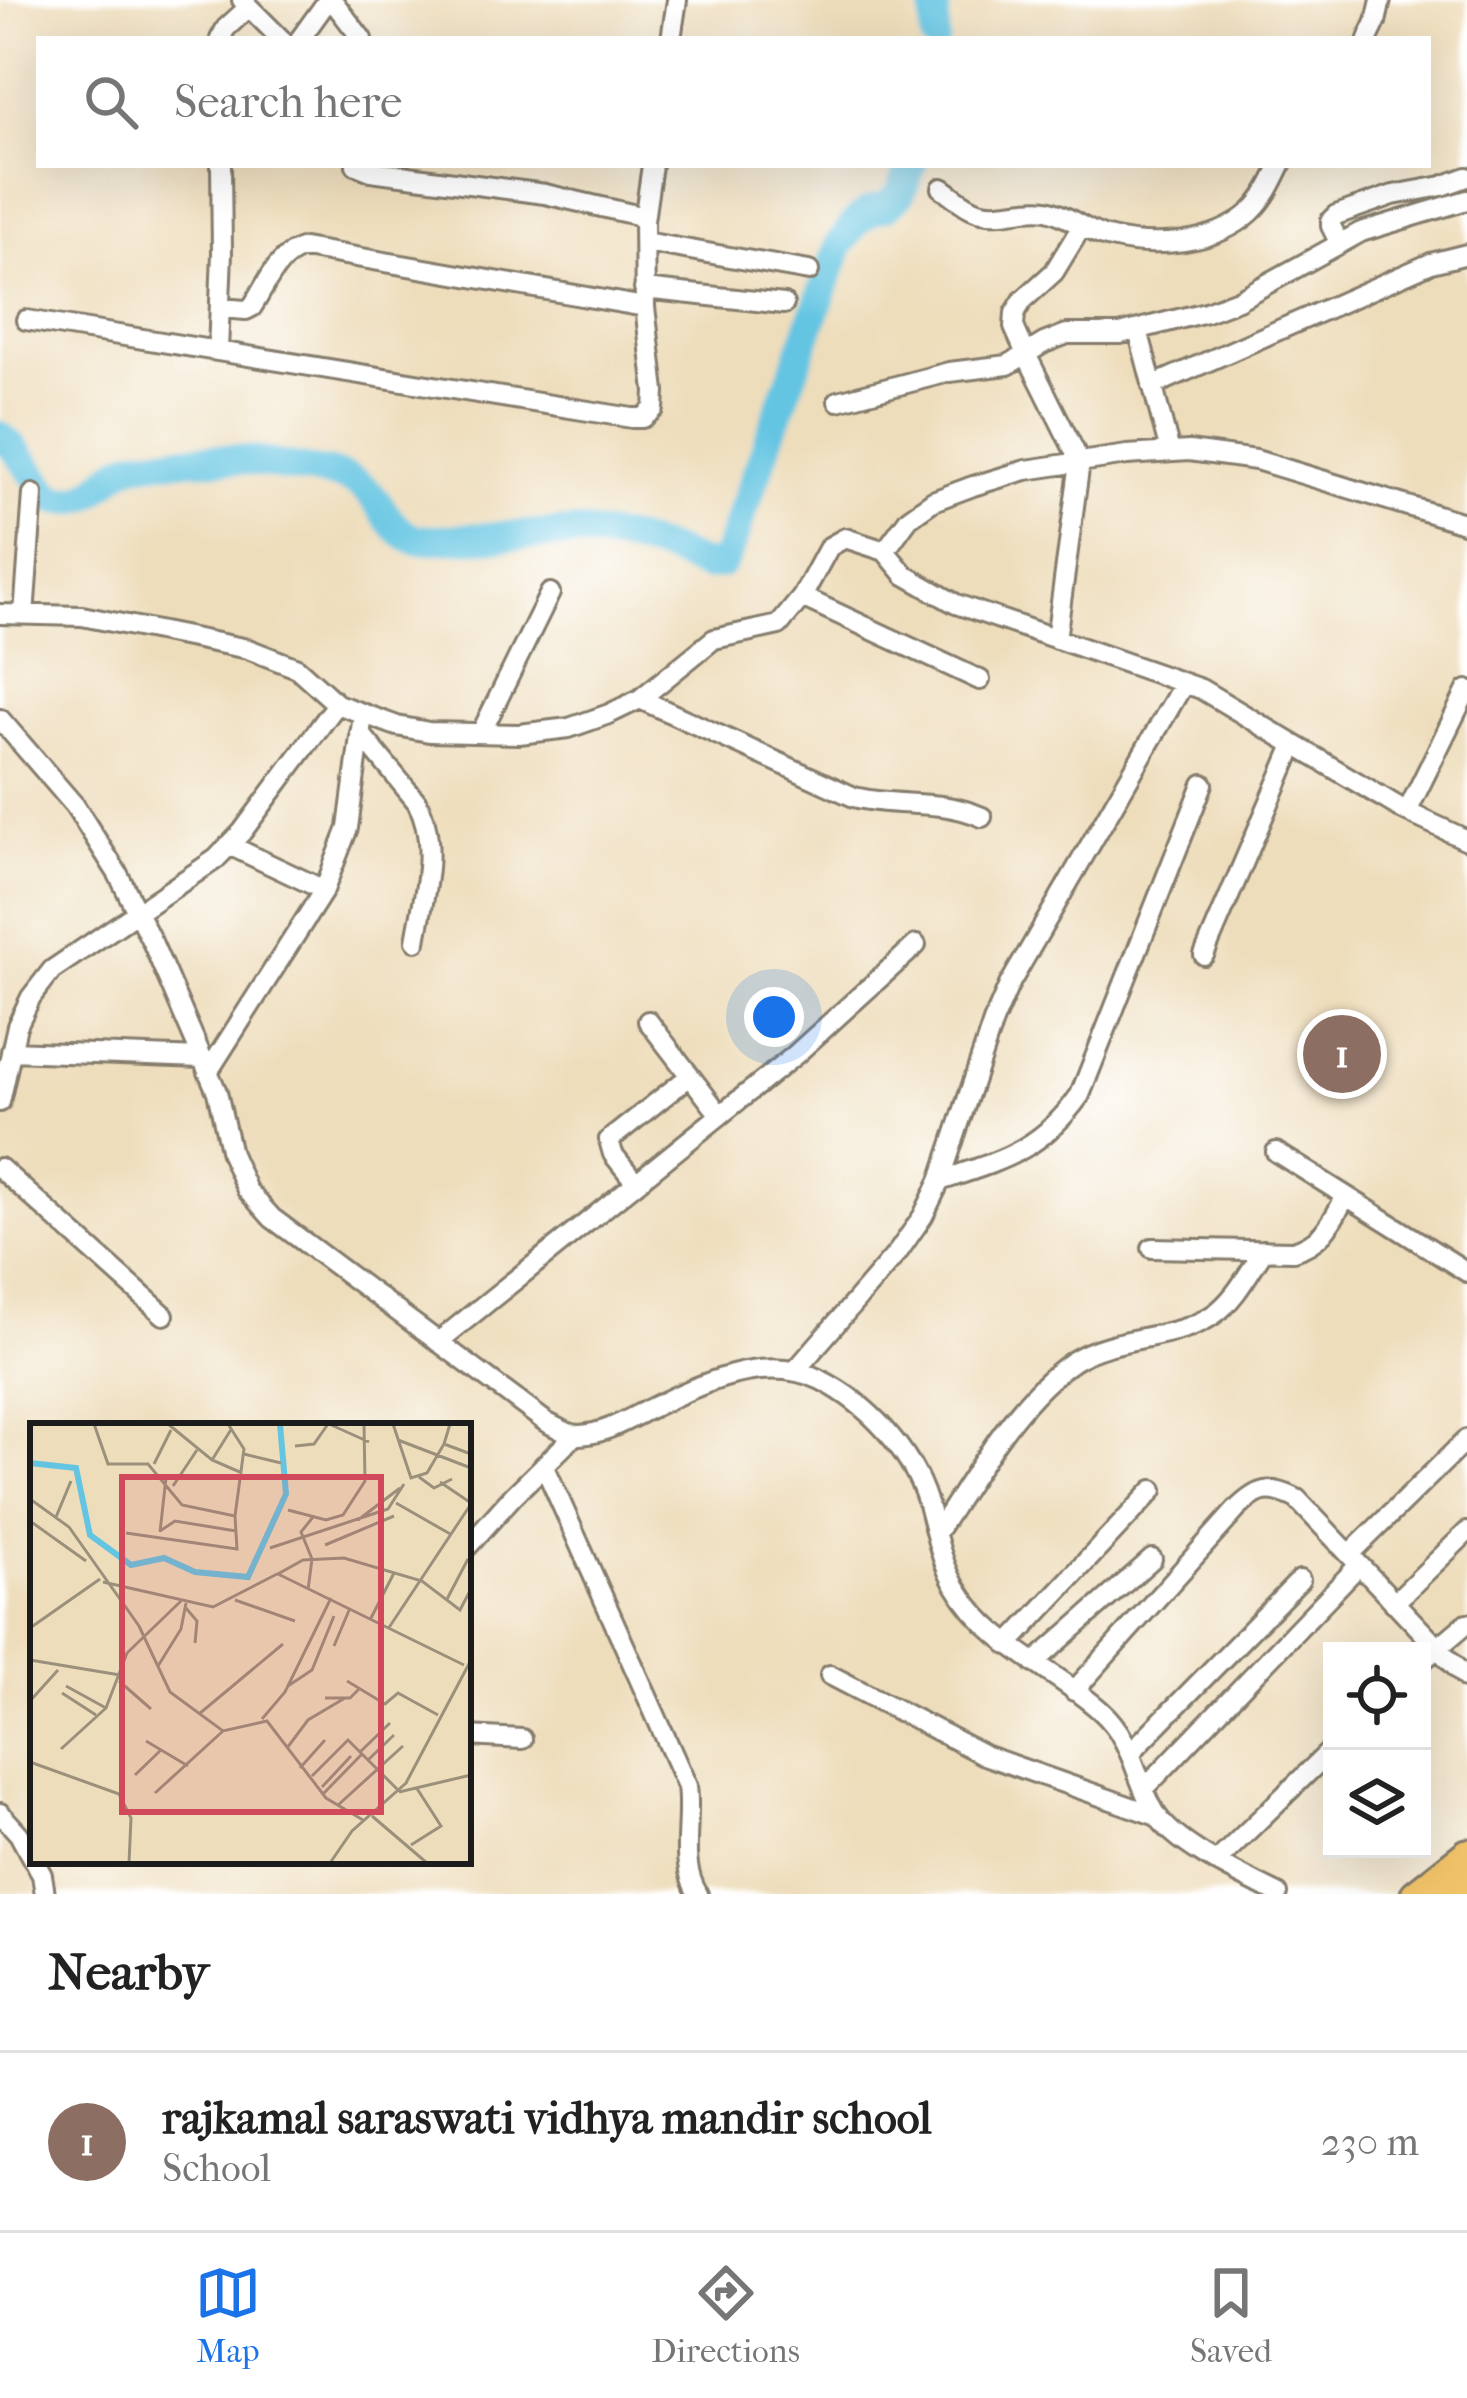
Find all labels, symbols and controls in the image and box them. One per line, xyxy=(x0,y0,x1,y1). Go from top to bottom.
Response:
search box xyxy=(36,36,1431,168)
icon: search xyxy=(78,69,144,135)
text: Search here xyxy=(174,76,402,129)
your location xyxy=(744,987,804,1047)
pin: 1 xyxy=(1303,1009,1381,1099)
inset map xyxy=(30,1423,471,1864)
map controls xyxy=(1323,1642,1431,1858)
button: locate xyxy=(1323,1642,1431,1750)
button: layers xyxy=(1323,1750,1431,1858)
text: Nearby xyxy=(48,1942,209,2002)
text: rajkamal saraswati vidhya mandir school xyxy=(162,2092,932,2145)
text: 1 xyxy=(80,2119,94,2165)
text: 230 m xyxy=(1321,2119,1419,2165)
text: School xyxy=(162,2145,271,2191)
tab: Map xyxy=(195,2260,261,2371)
tab: Directions xyxy=(651,2260,800,2371)
tab: Saved xyxy=(1190,2260,1272,2371)

